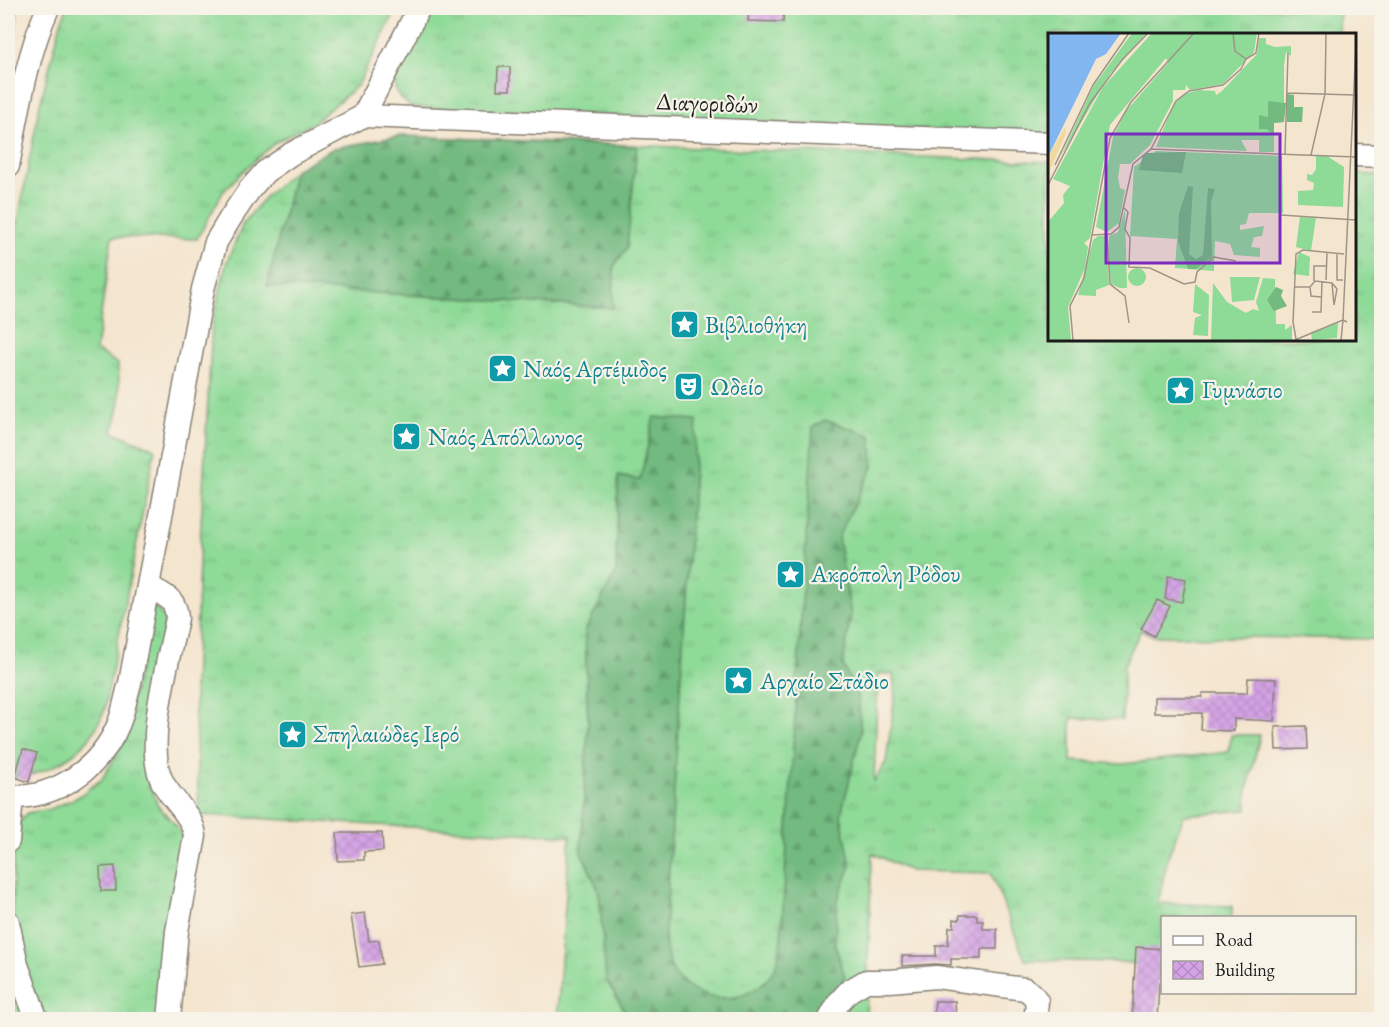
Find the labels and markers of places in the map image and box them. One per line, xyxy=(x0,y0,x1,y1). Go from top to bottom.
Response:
place icon: Βιβλιοθήκη xyxy=(668,309,700,341)
place label: Βιβλιοθήκη xyxy=(705,309,807,340)
place icon: Ναός Αρτέμιδος xyxy=(486,353,518,385)
place label: Ναός Αρτέμιδος xyxy=(523,353,667,384)
theatre icon: Ωδείο xyxy=(673,371,705,403)
place label: Ωδείο xyxy=(710,371,763,402)
place icon: Γυμνάσιο xyxy=(1165,374,1197,406)
place label: Γυμνάσιο xyxy=(1202,374,1283,405)
place icon: Ναός Απόλλωνος xyxy=(391,421,423,453)
place label: Ναός Απόλλωνος xyxy=(428,421,583,452)
place icon: Ακρόπολη Ρόδου xyxy=(774,558,806,590)
place label: Ακρόπολη Ρόδου xyxy=(810,558,961,589)
place icon: Αρχαίο Στάδιο xyxy=(723,665,755,697)
place label: Αρχαίο Στάδιο xyxy=(759,665,889,696)
place icon: Σπηλαιώδες Ιερό xyxy=(276,718,308,750)
place label: Σπηλαιώδες Ιερό xyxy=(313,718,459,749)

